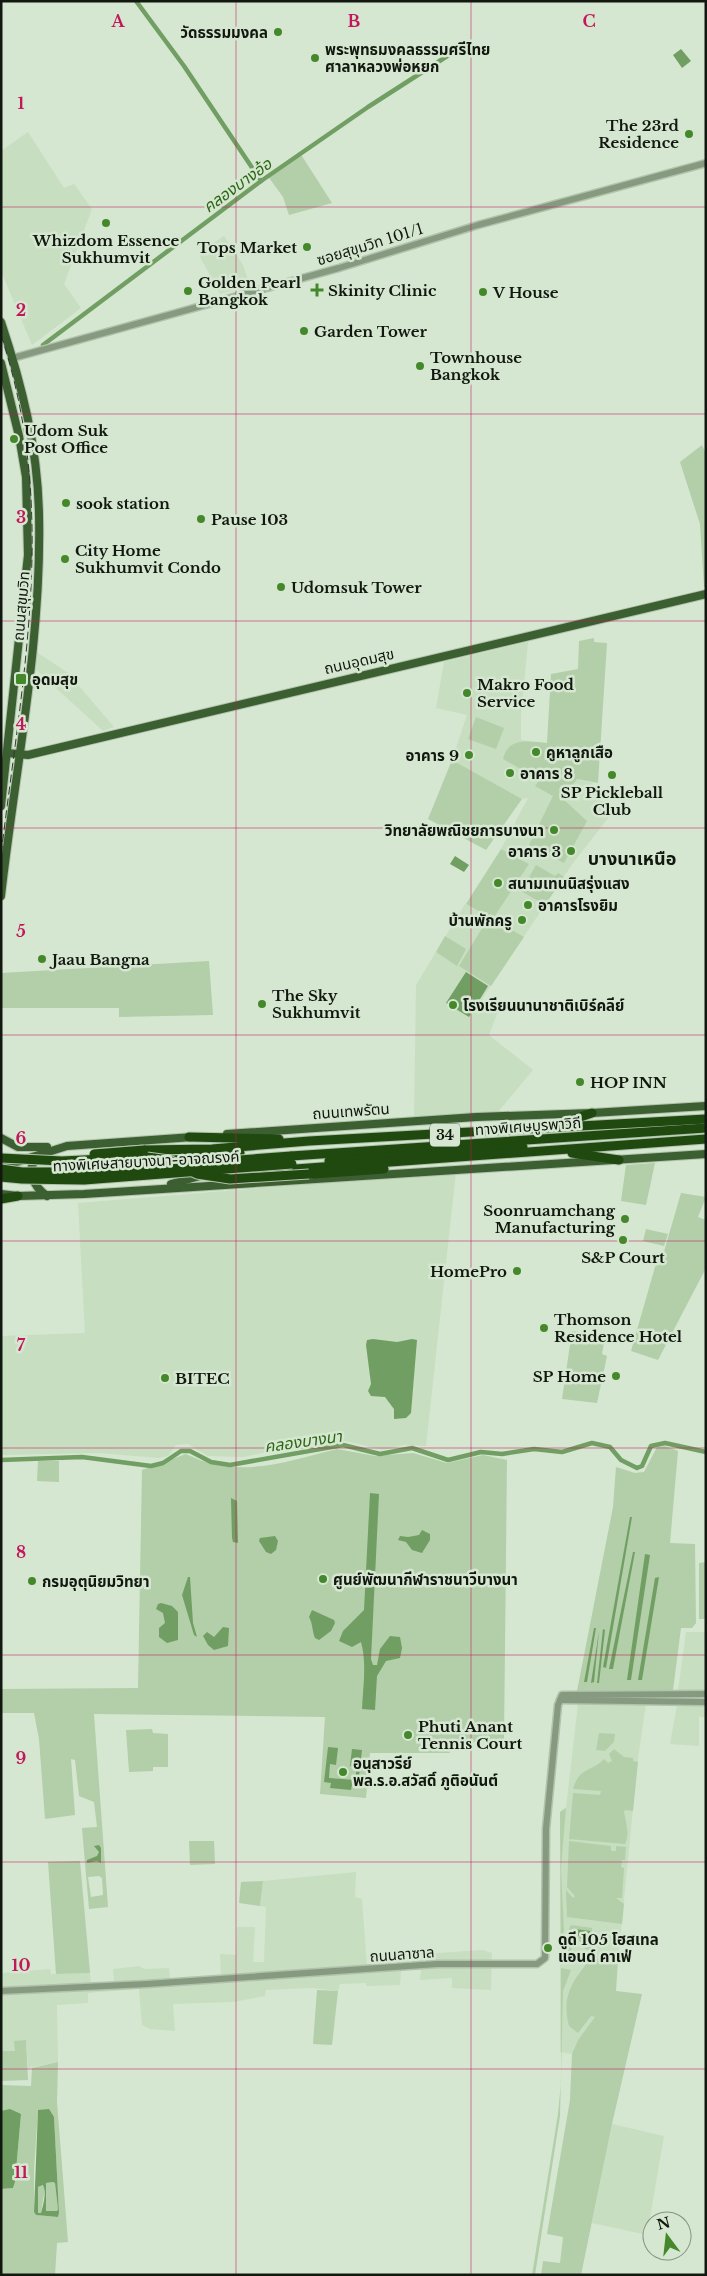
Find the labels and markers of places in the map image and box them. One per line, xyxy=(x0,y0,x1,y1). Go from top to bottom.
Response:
place label: วัดธรรมมงคล xyxy=(180,23,268,42)
marker: วัดธรรมมงคล xyxy=(272,26,284,38)
place label: พระพุทธมงคลธรรมศรีไทย ศาลาหลวงพ่อหยก xyxy=(325,40,490,76)
marker: พระพุทธมงคลธรรมศรีไทย ศาลาหลวงพ่อหยก xyxy=(309,52,321,64)
place label: The 23rd Residence xyxy=(598,116,680,152)
marker: The 23rd Residence xyxy=(683,128,695,140)
marker: Whizdom Essence Sukhumvit xyxy=(100,217,112,229)
place label: Whizdom Essence Sukhumvit xyxy=(32,231,180,267)
place label: Tops Market xyxy=(197,238,297,257)
marker: Tops Market xyxy=(301,241,313,253)
place label: Golden Pearl Bangkok xyxy=(198,273,302,309)
place label: Skinity Clinic xyxy=(328,281,437,300)
marker: Skinity Clinic xyxy=(310,283,324,297)
place label: V House xyxy=(492,283,559,302)
marker: Golden Pearl Bangkok xyxy=(182,285,194,297)
marker: V House xyxy=(477,286,489,298)
place label: Garden Tower xyxy=(314,322,427,341)
marker: Garden Tower xyxy=(298,325,310,337)
place label: Townhouse Bangkok xyxy=(430,348,522,384)
marker: Townhouse Bangkok xyxy=(414,360,426,372)
place label: Udom Suk Post Office xyxy=(24,421,109,457)
marker: Udom Suk Post Office xyxy=(8,433,20,445)
place label: sook station xyxy=(76,494,170,513)
marker: sook station xyxy=(60,497,72,509)
place label: Pause 103 xyxy=(211,510,288,529)
marker: Pause 103 xyxy=(195,513,207,525)
place label: City Home Sukhumvit Condo xyxy=(75,541,221,577)
marker: City Home Sukhumvit Condo xyxy=(59,553,71,565)
place label: Udomsuk Tower xyxy=(291,578,422,597)
marker: Udomsuk Tower xyxy=(275,581,287,593)
place label: อุดมสุข xyxy=(32,670,78,689)
marker: อุดมสุข xyxy=(14,672,28,686)
place label: Makro Food Service xyxy=(477,675,575,711)
marker: Makro Food Service xyxy=(461,687,473,699)
place label: คูหาลูกเสือ xyxy=(546,743,613,763)
place label: อาคาร 9 xyxy=(405,746,459,765)
marker: คูหาลูกเสือ xyxy=(530,746,542,758)
marker: อาคาร 9 xyxy=(463,749,475,761)
place label: อาคาร 8 xyxy=(520,764,573,783)
marker: อาคาร 8 xyxy=(504,767,516,779)
marker: SP Pickleball Club xyxy=(606,769,618,781)
place label: SP Pickleball Club xyxy=(561,783,664,819)
place label: วิทยาลัยพณิชยการบางนา xyxy=(384,821,544,840)
marker: วิทยาลัยพณิชยการบางนา xyxy=(548,824,560,836)
place label: อาคาร 3 xyxy=(508,842,561,861)
marker: อาคาร 3 xyxy=(565,845,577,857)
place label: สนามเทนนิสรุ่งแสง xyxy=(508,874,630,893)
marker: สนามเทนนิสรุ่งแสง xyxy=(492,877,504,889)
place label: อาคารโรงยิม xyxy=(538,896,618,915)
marker: อาคารโรงยิม xyxy=(522,899,534,911)
place label: บ้านพักครู xyxy=(449,911,512,931)
marker: บ้านพักครู xyxy=(516,914,528,926)
place label: Jaau Bangna xyxy=(49,950,150,969)
marker: Jaau Bangna xyxy=(36,953,48,965)
place label: The Sky Sukhumvit xyxy=(272,986,361,1022)
place label: โรงเรียนนานาชาติเบิร์คลีย์ xyxy=(463,996,625,1015)
marker: The Sky Sukhumvit xyxy=(256,998,268,1010)
marker: โรงเรียนนานาชาติเบิร์คลีย์ xyxy=(447,999,459,1011)
place label: HOP INN xyxy=(590,1073,667,1092)
marker: HOP INN xyxy=(574,1076,586,1088)
place label: Soonruamchang Manufacturing xyxy=(483,1201,616,1237)
marker: Soonruamchang Manufacturing xyxy=(619,1213,631,1225)
marker: S&P Court xyxy=(617,1234,629,1246)
place label: S&P Court xyxy=(581,1248,665,1267)
place label: HomePro xyxy=(430,1262,507,1281)
marker: HomePro xyxy=(511,1265,523,1277)
place label: Thomson Residence Hotel xyxy=(554,1310,683,1346)
marker: Thomson Residence Hotel xyxy=(538,1322,550,1334)
place label: SP Home xyxy=(533,1367,606,1386)
place label: BITEC xyxy=(175,1369,230,1388)
marker: SP Home xyxy=(610,1370,622,1382)
marker: BITEC xyxy=(159,1372,171,1384)
place label: ศูนย์พัฒนากีฬาราชนาวีบางนา xyxy=(333,1570,518,1590)
place label: กรมอุตุนิยมวิทยา xyxy=(42,1572,149,1591)
marker: ศูนย์พัฒนากีฬาราชนาวีบางนา xyxy=(317,1573,329,1585)
marker: กรมอุตุนิยมวิทยา xyxy=(26,1575,38,1587)
place label: Phuti Anant Tennis Court xyxy=(418,1717,523,1753)
marker: Phuti Anant Tennis Court xyxy=(402,1729,414,1741)
place label: อนุสาวรีย์ พล.ร.อ.สวัสดิ์ ภูติอนันต์ xyxy=(353,1754,498,1791)
marker: อนุสาวรีย์ พล.ร.อ.สวัสดิ์ ภูติอนันต์ xyxy=(337,1766,349,1778)
place label: ดูดี 105 โฮสเทล แอนด์ คาเฟ่ xyxy=(558,1930,659,1966)
marker: ดูดี 105 โฮสเทล แอนด์ คาเฟ่ xyxy=(542,1942,554,1954)

